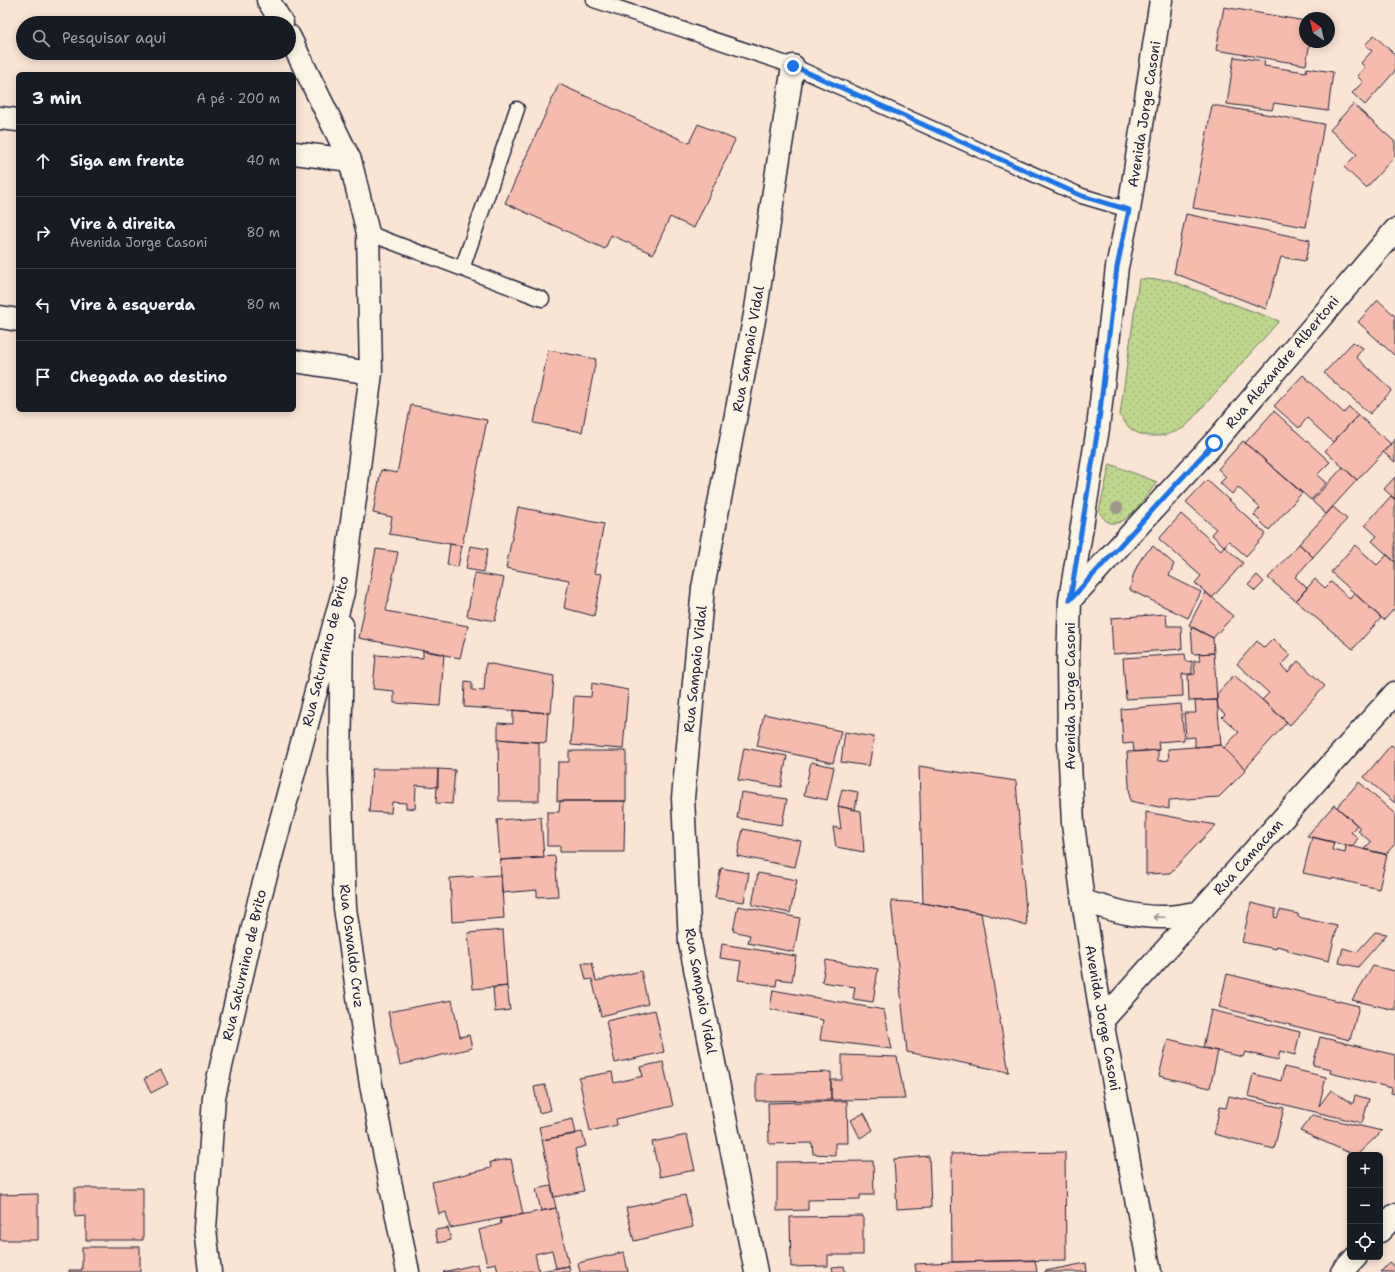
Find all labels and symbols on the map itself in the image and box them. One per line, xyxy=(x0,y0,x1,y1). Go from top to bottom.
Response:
north arrow xyxy=(1299,12,1335,48)
street label: Avenida Jorge Casoni xyxy=(1124,39,1164,189)
route end xyxy=(784,57,802,75)
street label: Rua Sampaio Vidal xyxy=(728,284,768,413)
street label: Rua Alexandre Albertoni xyxy=(1221,292,1343,432)
route start xyxy=(1205,434,1223,452)
street label: Rua Saturnino de Brito xyxy=(298,574,352,728)
street label: Rua Sampaio Vidal xyxy=(679,604,711,733)
street label: Avenida Jorge Casoni xyxy=(1061,622,1079,770)
street label: Rua Camacam xyxy=(1209,815,1287,899)
street label: Rua Oswaldo Cruz xyxy=(335,883,369,1009)
street label: Rua Saturnino de Brito xyxy=(218,888,270,1042)
one-way arrow xyxy=(1153,913,1166,921)
street label: Rua Sampaio Vidal xyxy=(681,927,721,1056)
street label: Avenida Jorge Casoni xyxy=(1081,944,1125,1092)

